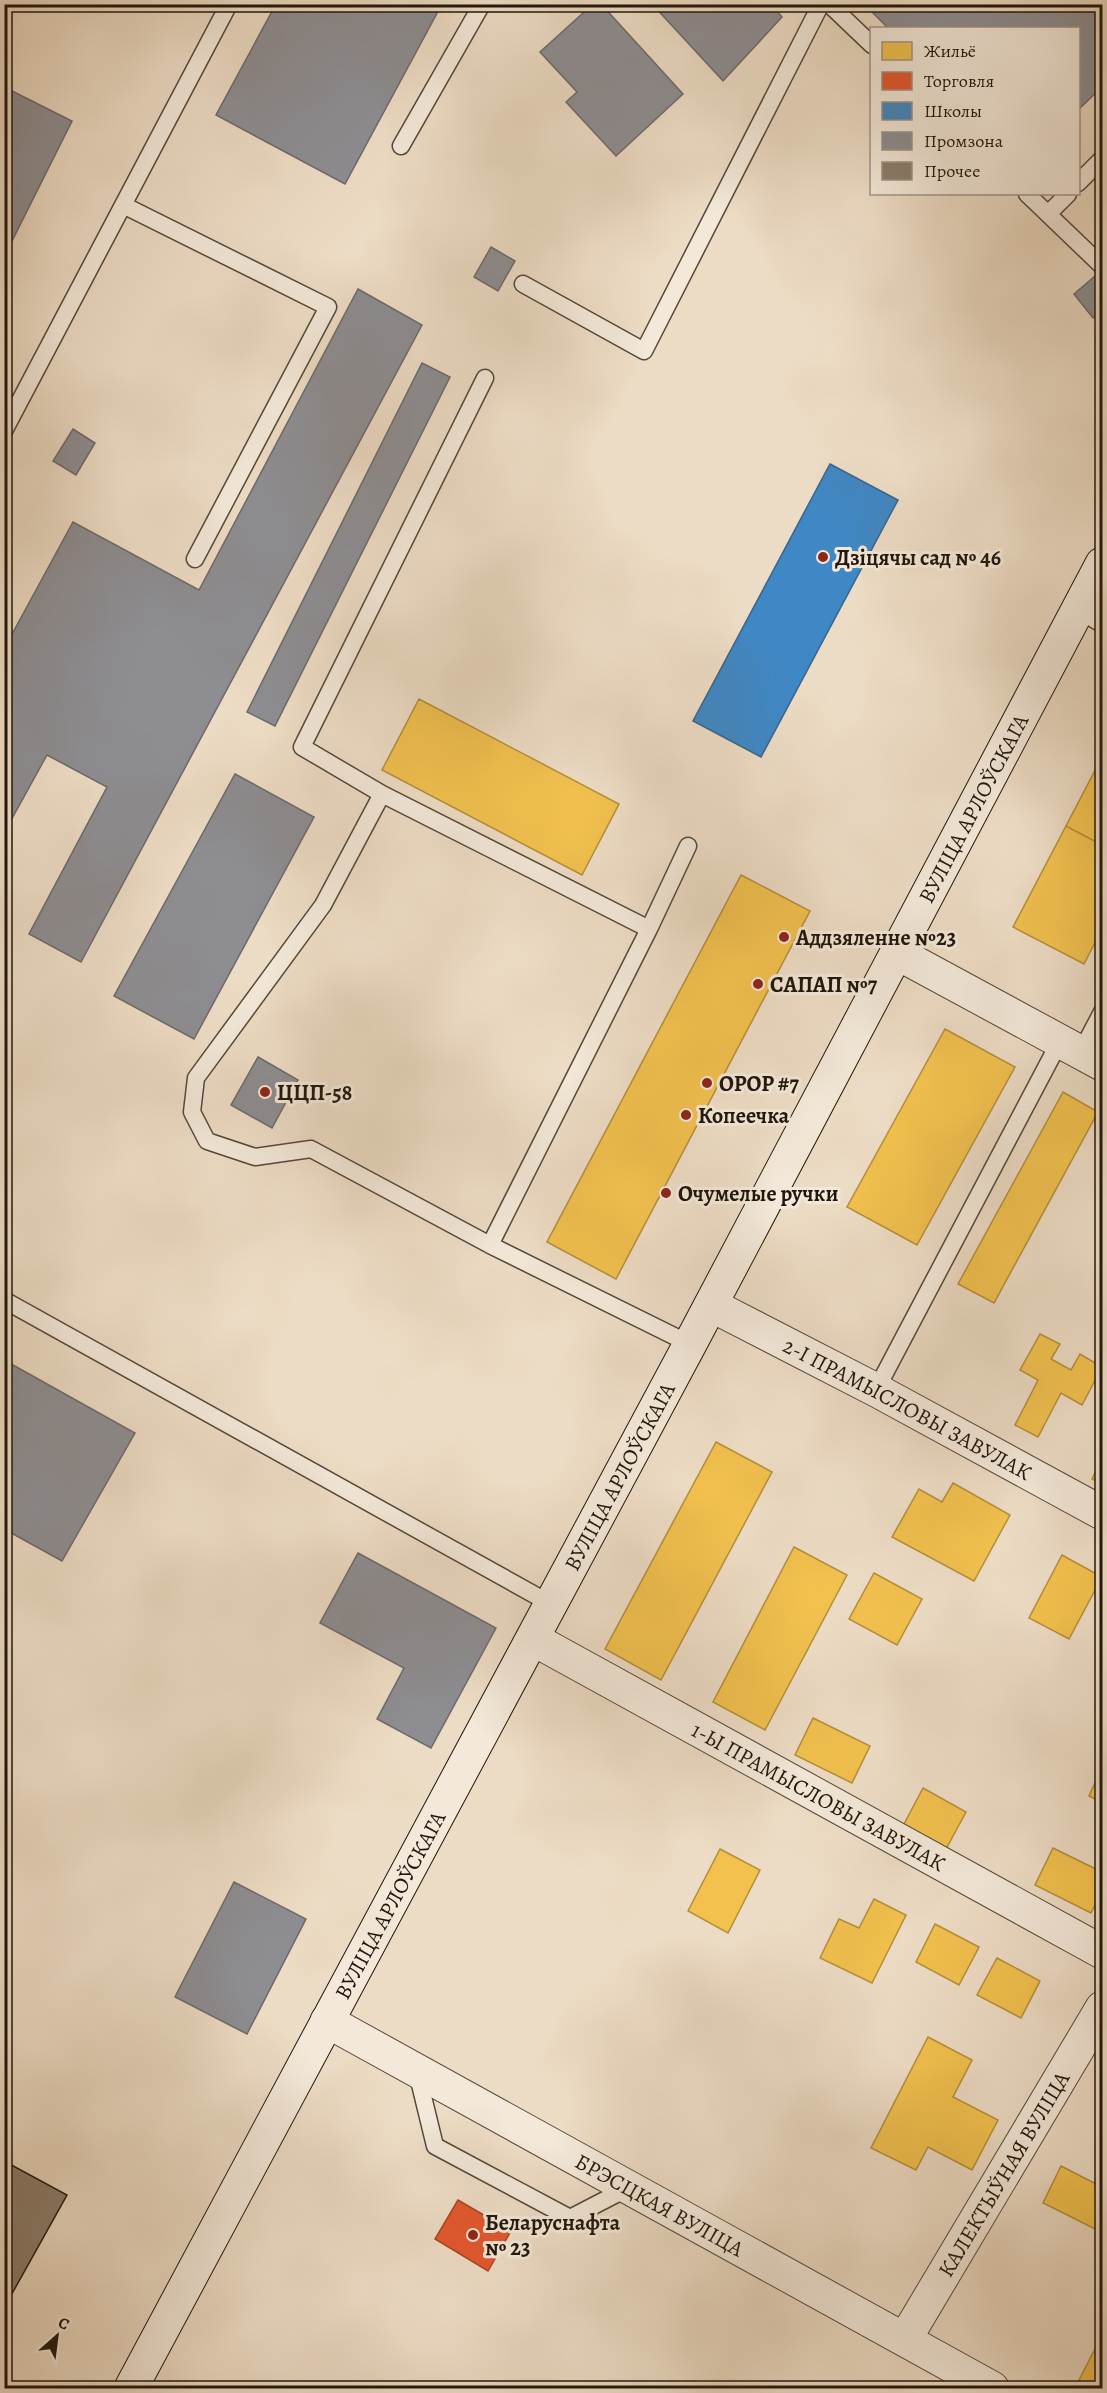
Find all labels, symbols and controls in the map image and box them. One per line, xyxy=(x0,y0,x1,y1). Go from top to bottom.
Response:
legend xyxy=(870,27,1080,195)
text: Жильё xyxy=(924,39,976,63)
text: Торговля xyxy=(924,69,994,93)
text: Школы xyxy=(924,99,982,123)
text: Промзона xyxy=(924,129,1004,153)
text: Прочее xyxy=(924,159,980,183)
place label: Дзіцячы сад № 46 xyxy=(835,543,1001,573)
marker: Дзіцячы сад № 46 xyxy=(816,550,830,564)
street label: ВУЛІЦА АРЛОЎСКАГА xyxy=(912,708,1037,908)
place label: Аддзяленне №23 xyxy=(795,923,956,953)
marker: Аддзяленне №23 xyxy=(777,930,791,944)
place label: САПАП №7 xyxy=(770,970,878,1000)
marker: САПАП №7 xyxy=(751,977,765,991)
place label: OPOP #7 xyxy=(719,1069,799,1099)
marker: OPOP #7 xyxy=(700,1076,714,1090)
place label: ЦЦП-58 xyxy=(277,1078,352,1108)
marker: ЦЦП-58 xyxy=(258,1085,272,1099)
place label: Копеечка xyxy=(698,1101,790,1131)
marker: Копеечка xyxy=(679,1108,693,1122)
place label: Очумелые ручки xyxy=(678,1179,838,1209)
marker: Очумелые ручки xyxy=(659,1186,673,1200)
street label: 2-І ПРАМЫСЛОВЫ ЗАВУЛАК xyxy=(778,1331,1037,1488)
street label: ВУЛІЦА АРЛОЎСКАГА xyxy=(557,1376,683,1576)
street label: 1-Ы ПРАМЫСЛОВЫ ЗАВУЛАК xyxy=(686,1715,950,1879)
street label: ВУЛІЦА АРЛОЎСКАГА xyxy=(328,1805,454,2005)
street label: КАЛЕКТЫЎНАЯ ВУЛІЦА xyxy=(931,2065,1078,2283)
street label: БРЭСЦКАЯ ВУЛІЦА xyxy=(569,2147,750,2265)
place label: Беларуснафта № 23 xyxy=(485,2208,621,2263)
marker: Беларуснафта № 23 xyxy=(466,2228,480,2242)
north arrow xyxy=(27,2306,87,2366)
text: С xyxy=(54,2312,73,2336)

